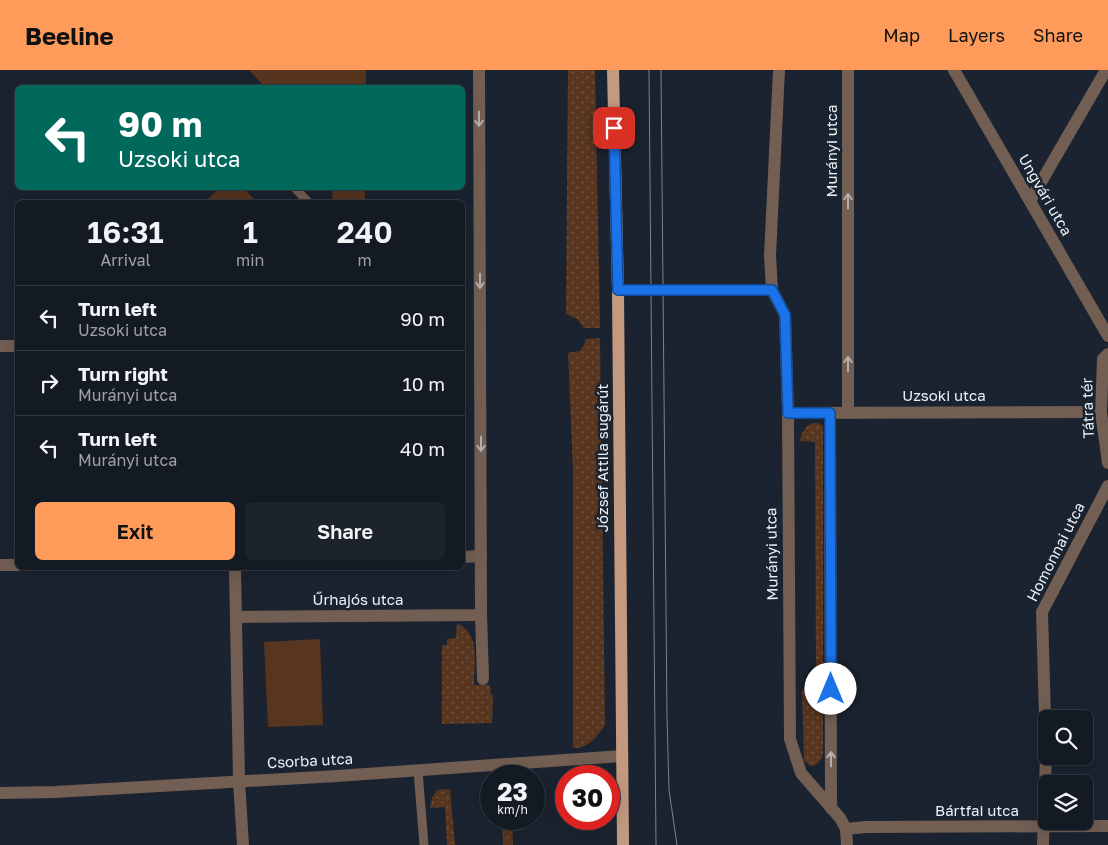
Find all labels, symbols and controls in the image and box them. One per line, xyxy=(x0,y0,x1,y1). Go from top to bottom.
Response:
text: Beeline xyxy=(25,21,114,50)
text: Map xyxy=(883,24,920,46)
text: Layers xyxy=(948,24,1005,46)
text: Share xyxy=(1033,24,1083,46)
text: 90 m xyxy=(118,103,202,145)
icon: left xyxy=(35,105,100,170)
street label: Murányi utca xyxy=(822,105,840,197)
pin xyxy=(593,107,635,149)
one-way arrow xyxy=(474,110,484,126)
icon: arrive xyxy=(600,114,628,142)
text: Uzsoki utca xyxy=(118,145,241,172)
street label: Ungvári utca xyxy=(1015,151,1076,238)
one-way arrow xyxy=(843,194,853,210)
text: 16:31 xyxy=(87,214,164,250)
text: 1 xyxy=(243,214,258,250)
text: 240 xyxy=(337,214,393,250)
text: Arrival xyxy=(100,250,151,270)
text: min xyxy=(236,250,264,270)
text: m xyxy=(358,250,372,270)
one-way arrow xyxy=(475,272,485,289)
text: Turn left xyxy=(78,297,157,320)
icon: left xyxy=(35,304,63,332)
text: 90 m xyxy=(400,307,445,330)
text: Uzsoki utca xyxy=(78,320,167,340)
one-way arrow xyxy=(843,356,853,372)
text: Turn right xyxy=(78,362,168,385)
icon: right xyxy=(35,369,63,397)
text: 10 m xyxy=(402,372,445,395)
street label: Tátra tér xyxy=(1077,377,1097,439)
street label: József Attila sugárút xyxy=(593,384,611,532)
text: Murányi utca xyxy=(78,385,177,405)
street label: Uzsoki utca xyxy=(902,386,986,404)
text: Turn left xyxy=(78,427,157,450)
icon: left xyxy=(35,434,63,462)
one-way arrow xyxy=(476,435,486,451)
text: 40 m xyxy=(400,437,445,460)
text: Murányi utca xyxy=(78,450,177,470)
street label: Homonnai utca xyxy=(1022,499,1088,604)
button: Exit xyxy=(35,502,235,560)
button: Share xyxy=(245,502,445,560)
street label: Murányi utca xyxy=(761,507,781,601)
street label: Űrhajós utca xyxy=(313,590,403,608)
position arrow xyxy=(804,662,856,714)
map controls xyxy=(1038,710,1093,830)
button: search xyxy=(1038,710,1093,765)
street label: Csorba utca xyxy=(266,749,353,771)
one-way arrow xyxy=(826,751,836,768)
speed limit sign: 30 xyxy=(555,765,620,830)
button: layers xyxy=(1038,775,1093,830)
text: 23 xyxy=(497,776,528,807)
street label: Bártfai utca xyxy=(935,801,1019,819)
text: km/h xyxy=(497,802,528,817)

